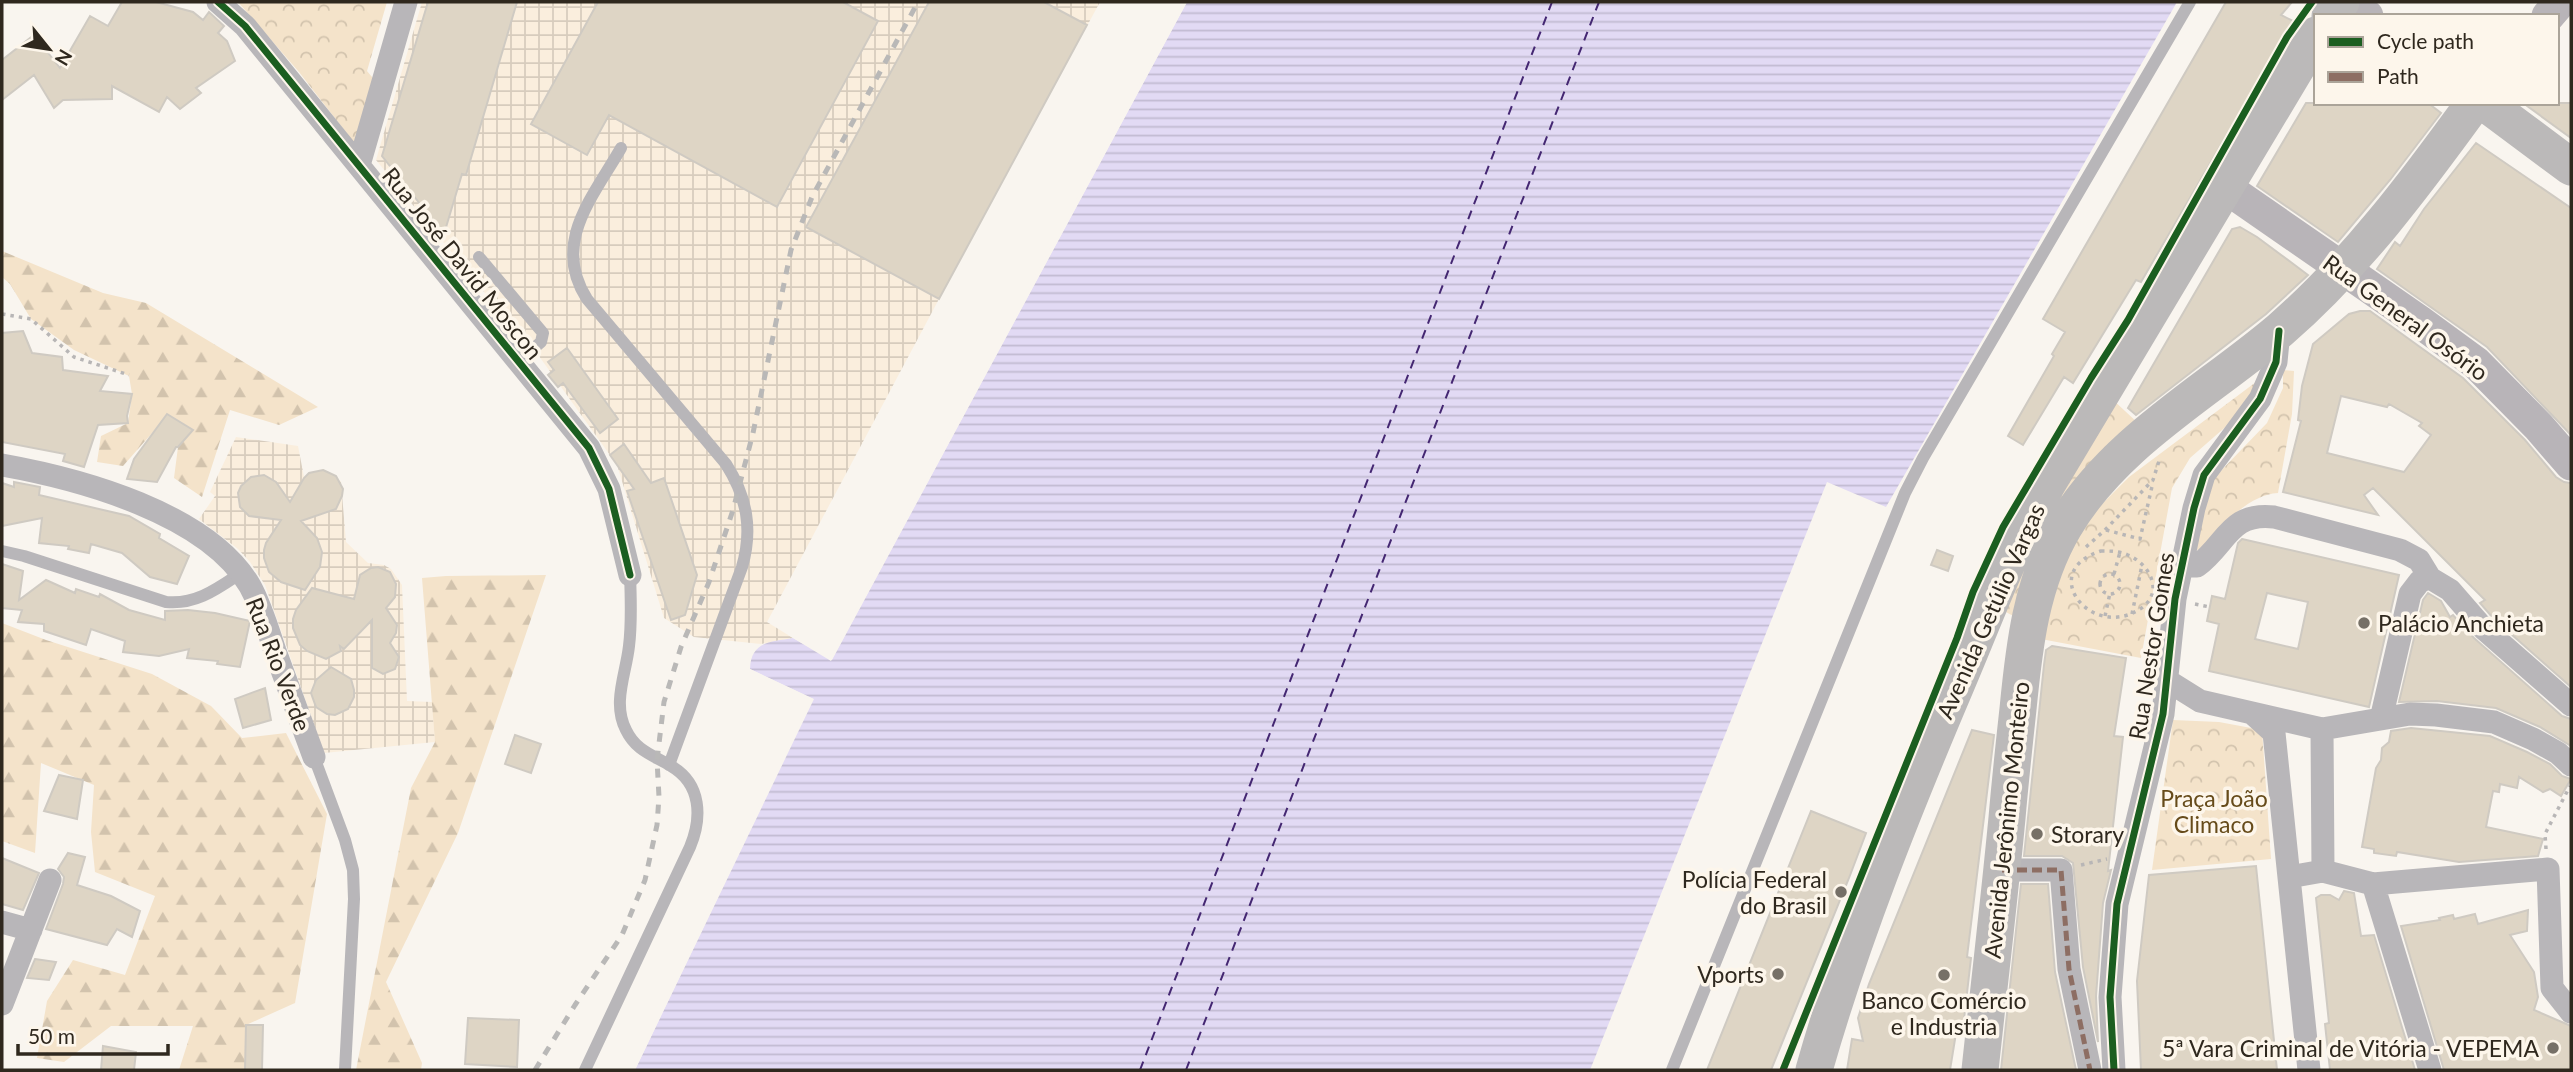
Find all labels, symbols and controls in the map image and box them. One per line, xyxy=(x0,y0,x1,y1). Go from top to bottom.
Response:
north arrow xyxy=(14,14,84,84)
legend xyxy=(2314,14,2559,105)
text: Cycle path xyxy=(2377,28,2474,53)
text: N xyxy=(51,46,78,70)
text: Path xyxy=(2377,63,2419,88)
street label: Rua José David Moscon xyxy=(377,161,549,365)
street label: Rua General Osório xyxy=(2318,248,2494,386)
street label: Avenida Getúlio Vargas xyxy=(1930,499,2050,723)
street label: Rua Nestor Gomes xyxy=(2122,550,2180,742)
street label: Rua Rio Verde xyxy=(241,593,317,735)
place label: Palácio Anchieta xyxy=(2378,609,2544,637)
marker: Palácio Anchieta xyxy=(2356,615,2372,631)
street label: Avenida Jerônimo Monteiro xyxy=(1978,680,2034,960)
park label: Praça João Climaco xyxy=(2160,784,2268,838)
place label: Storary xyxy=(2051,820,2124,848)
marker: Storary xyxy=(2029,826,2045,842)
place label: Polícia Federal do Brasil xyxy=(1682,865,1827,919)
marker: Polícia Federal do Brasil xyxy=(1833,884,1849,900)
place label: Vports xyxy=(1697,960,1764,988)
marker: Vports xyxy=(1770,966,1786,982)
marker: Banco Comércio e Industria xyxy=(1936,967,1952,983)
place label: Banco Comércio e Industria xyxy=(1861,986,2027,1040)
scale bar xyxy=(18,1012,168,1056)
text: 50 m xyxy=(28,1023,75,1048)
place label: 5ª Vara Criminal de Vitória - VEPEMA xyxy=(2162,1034,2539,1062)
marker: 5ª Vara Criminal de Vitória - VEPEMA xyxy=(2545,1040,2561,1056)

